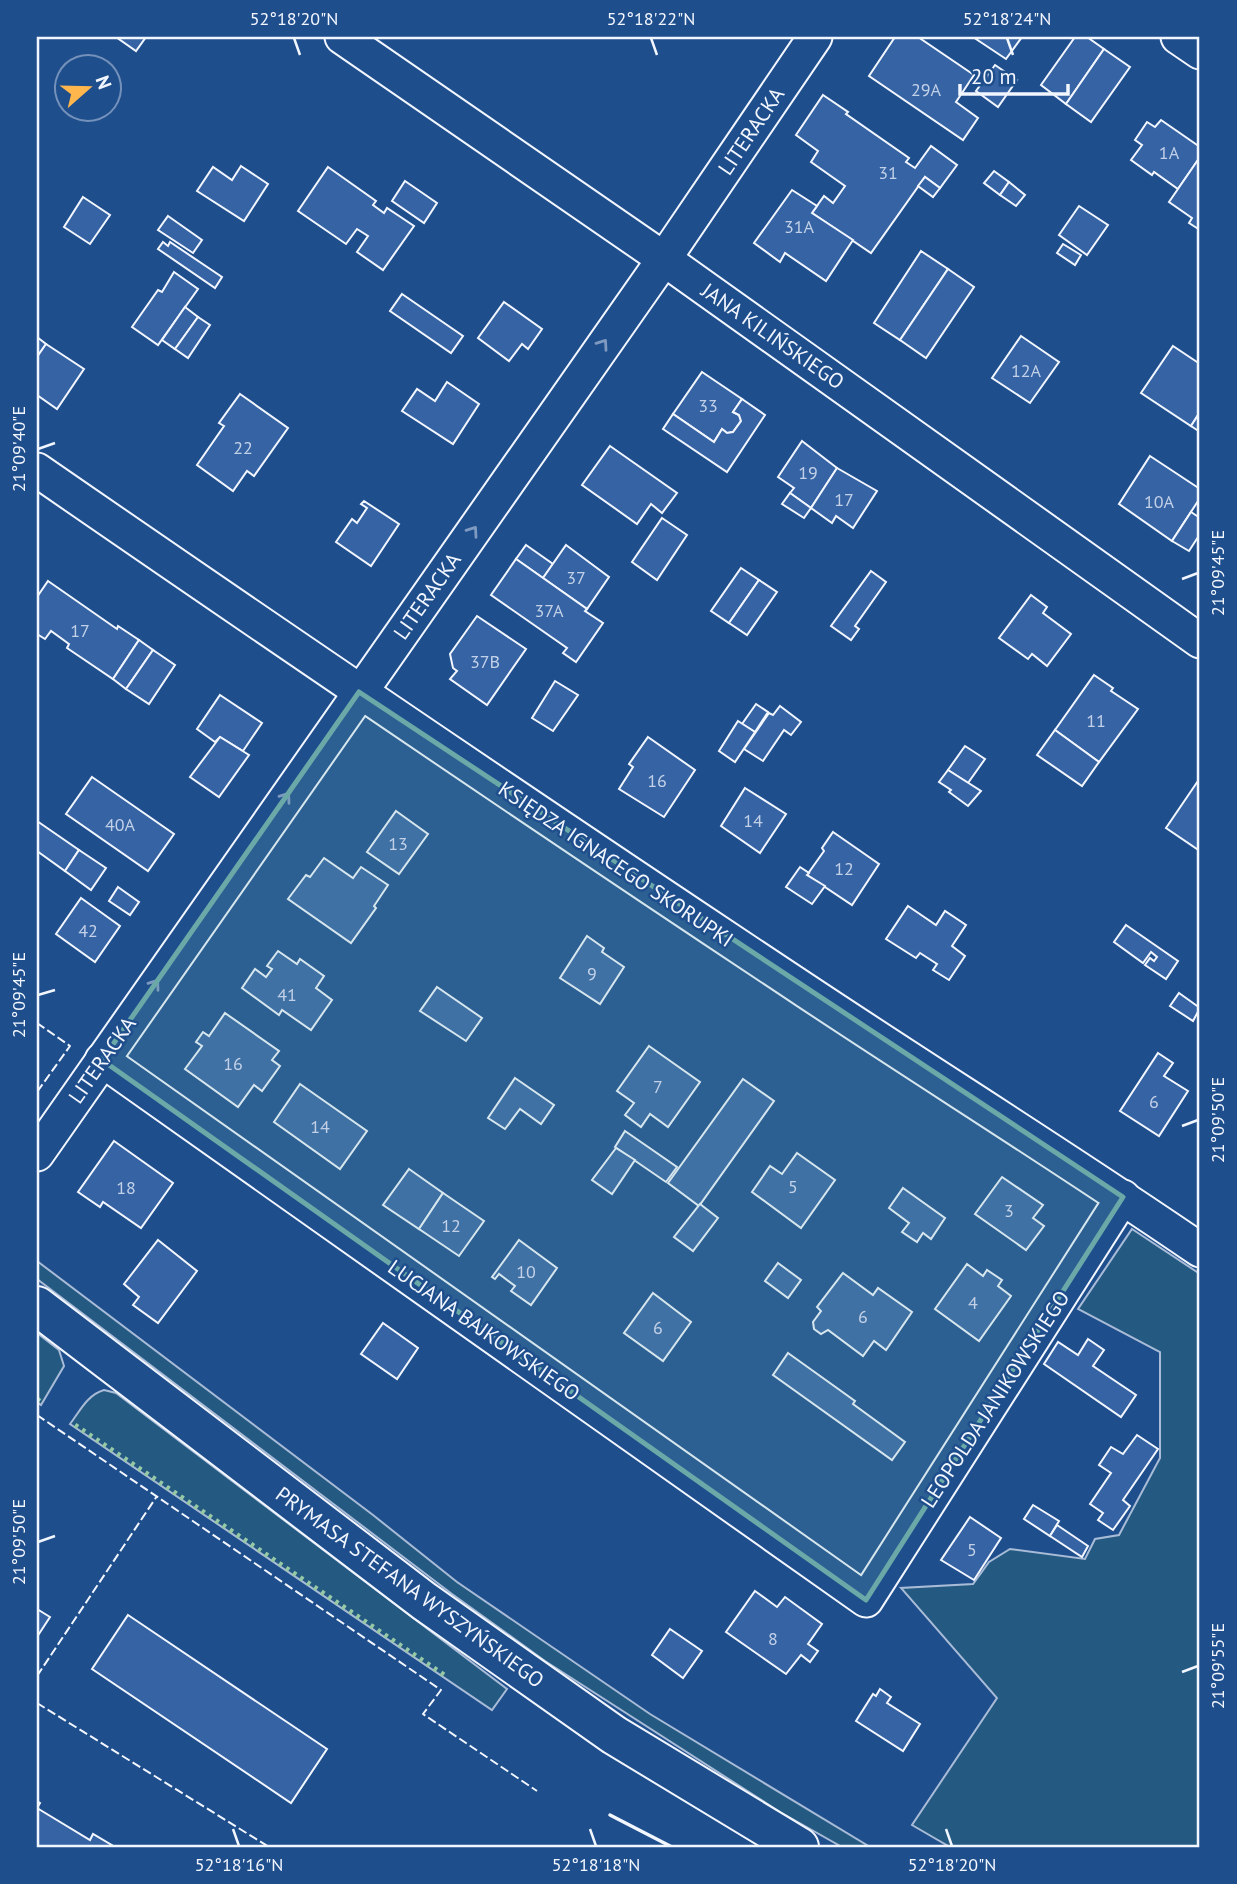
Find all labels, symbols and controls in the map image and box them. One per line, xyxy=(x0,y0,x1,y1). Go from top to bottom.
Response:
text: 52°18'20"N xyxy=(250,7,338,30)
text: 52°18'22"N xyxy=(607,7,695,30)
text: 52°18'24"N xyxy=(963,7,1051,30)
north arrow xyxy=(52,52,122,122)
scale bar xyxy=(960,52,1069,96)
text: 20 m xyxy=(971,63,1017,90)
text: N xyxy=(91,72,117,92)
house number: 29A xyxy=(911,78,942,101)
street label: LITERACKA xyxy=(712,81,791,180)
house number: 1A xyxy=(1159,141,1180,164)
house number: 31 xyxy=(878,161,898,184)
house number: 31A xyxy=(784,215,815,238)
street label: JANA KILIŃSKIEGO xyxy=(696,276,850,395)
one-way arrow xyxy=(595,339,607,352)
house number: 12A xyxy=(1011,359,1042,382)
house number: 33 xyxy=(698,394,718,417)
text: 21°09'40"E xyxy=(7,406,30,492)
house number: 22 xyxy=(233,436,253,459)
house number: 19 xyxy=(798,461,818,484)
house number: 17 xyxy=(834,488,854,511)
house number: 10A xyxy=(1144,490,1175,513)
one-way arrow xyxy=(464,526,477,539)
text: 21°09'45"E xyxy=(1206,530,1229,616)
street label: LITERACKA xyxy=(387,547,467,645)
house number: 37 xyxy=(566,566,586,589)
house number: 37A xyxy=(534,599,564,622)
house number: 17 xyxy=(70,619,90,642)
house number: 37B xyxy=(470,650,500,673)
house number: 11 xyxy=(1086,709,1106,732)
house number: 16 xyxy=(647,769,667,792)
street label: KSIĘDZA IGNACEGO SKORUPKI xyxy=(493,775,739,953)
one-way arrow xyxy=(278,792,290,805)
house number: 14 xyxy=(743,809,763,832)
house number: 40A xyxy=(105,813,136,836)
house number: 13 xyxy=(388,832,408,855)
house number: 12 xyxy=(834,857,854,880)
house number: 42 xyxy=(78,919,98,942)
text: 21°09'45"E xyxy=(7,952,30,1038)
house number: 9 xyxy=(587,962,597,985)
one-way arrow xyxy=(147,979,159,992)
house number: 41 xyxy=(277,983,297,1006)
street label: LITERACKA xyxy=(62,1011,142,1109)
house number: 16 xyxy=(223,1052,243,1075)
house number: 7 xyxy=(653,1075,663,1098)
text: 21°09'50"E xyxy=(1206,1077,1229,1163)
house number: 6 xyxy=(1149,1090,1159,1113)
house number: 14 xyxy=(310,1115,330,1138)
house number: 5 xyxy=(788,1175,798,1198)
house number: 18 xyxy=(116,1176,136,1199)
house number: 3 xyxy=(1004,1199,1014,1222)
house number: 12 xyxy=(441,1214,461,1237)
street label: LUCJANA BAJKOWSKIEGO xyxy=(383,1253,585,1407)
house number: 10 xyxy=(516,1260,536,1283)
street label: LEOPOLDA JANIKOWSKIEGO xyxy=(915,1285,1075,1513)
house number: 4 xyxy=(968,1291,978,1314)
house number: 6 xyxy=(858,1305,868,1328)
house number: 6 xyxy=(653,1316,663,1339)
street label: PRYMASA STEFANA WYSZYŃSKIEGO xyxy=(270,1480,550,1694)
text: 21°09'50"E xyxy=(7,1499,30,1585)
house number: 5 xyxy=(967,1538,977,1561)
text: 21°09'55"E xyxy=(1206,1623,1229,1709)
house number: 8 xyxy=(768,1627,778,1650)
text: 52°18'16"N xyxy=(195,1853,283,1876)
text: 52°18'18"N xyxy=(552,1853,640,1876)
text: 52°18'20"N xyxy=(908,1853,996,1876)

